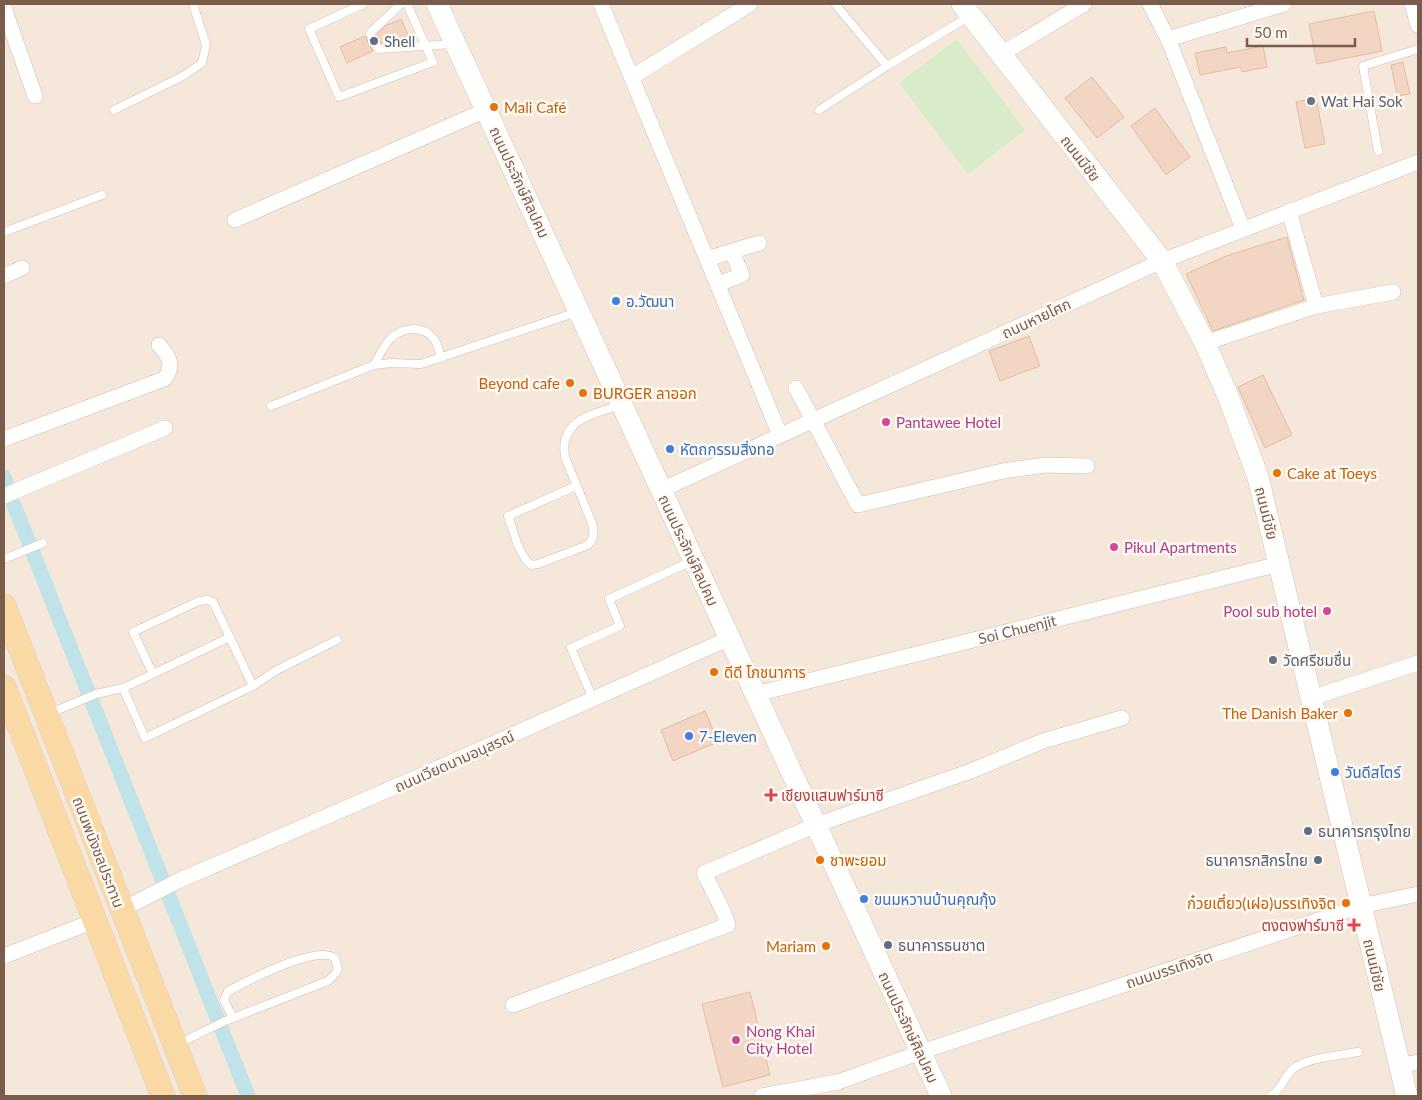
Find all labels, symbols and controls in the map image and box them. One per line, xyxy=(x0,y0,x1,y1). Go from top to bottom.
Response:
scale bar xyxy=(1247,15,1354,47)
text: 50 m xyxy=(1254,23,1288,41)
place label: Shell xyxy=(384,32,415,50)
marker: Shell xyxy=(368,35,380,47)
place label: Wat Hai Sok xyxy=(1321,92,1403,110)
marker: Wat Hai Sok xyxy=(1305,95,1317,107)
place label: Mali Café xyxy=(504,98,567,116)
marker: Mali Café xyxy=(488,101,500,113)
street label: ถนนประจักษ์ศิลปคม xyxy=(486,123,554,241)
street label: ถนนมีชัย xyxy=(1057,131,1105,185)
place label: อ.วัฒนา xyxy=(626,292,674,310)
street label: ถนนหายโศก xyxy=(999,294,1073,342)
marker: อ.วัฒนา xyxy=(610,295,622,307)
place label: Beyond cafe xyxy=(479,374,560,392)
marker: Beyond cafe xyxy=(564,377,576,389)
place label: BURGER ลาออก xyxy=(593,384,697,402)
marker: BURGER ลาออก xyxy=(577,387,589,399)
place label: Pantawee Hotel xyxy=(896,413,1001,431)
marker: Pantawee Hotel xyxy=(880,416,892,428)
place label: หัตถกรรมสิ่งทอ xyxy=(680,440,775,458)
marker: หัตถกรรมสิ่งทอ xyxy=(664,443,676,455)
place label: Cake at Toeys xyxy=(1287,464,1377,482)
marker: Cake at Toeys xyxy=(1271,467,1283,479)
street label: ถนนมีชัย xyxy=(1252,485,1282,541)
street label: ถนนประจักษ์ศิลปคม xyxy=(655,491,723,609)
place label: Pikul Apartments xyxy=(1124,538,1237,556)
marker: Pikul Apartments xyxy=(1108,541,1120,553)
place label: Pool sub hotel xyxy=(1223,602,1317,620)
marker: Pool sub hotel xyxy=(1321,605,1333,617)
street label: Soi Chuenjit xyxy=(976,611,1059,647)
place label: วัดศรีชมชื่น xyxy=(1283,650,1351,669)
marker: วัดศรีชมชื่น xyxy=(1267,654,1279,666)
place label: ดีดี โภชนาการ xyxy=(724,663,806,681)
marker: ดีดี โภชนาการ xyxy=(708,666,720,678)
place label: The Danish Baker xyxy=(1222,704,1339,722)
marker: The Danish Baker xyxy=(1342,707,1354,719)
street label: ถนนเวียดนามอนุสรณ์ xyxy=(391,727,517,796)
place label: 7-Eleven xyxy=(699,727,757,745)
marker: 7-Eleven xyxy=(683,730,695,742)
place label: วันดีสโตร์ xyxy=(1345,763,1401,781)
marker: วันดีสโตร์ xyxy=(1329,766,1341,778)
place label: เชียงแสนฟาร์มาซี xyxy=(781,786,884,804)
marker: เชียงแสนฟาร์มาซี xyxy=(765,789,777,801)
street label: ถนนพนังชลประทาน xyxy=(69,794,129,910)
place label: ธนาคารกรุงไทย xyxy=(1318,822,1411,841)
marker: ธนาคารกรุงไทย xyxy=(1302,825,1314,837)
place label: ชาพะยอม xyxy=(830,851,887,869)
place label: ธนาคารกสิกรไทย xyxy=(1205,851,1308,869)
marker: ชาพะยอม xyxy=(814,854,826,866)
marker: ธนาคารกสิกรไทย xyxy=(1312,854,1324,866)
place label: ขนมหวานบ้านคุณกุ้ง xyxy=(874,890,996,909)
marker: ขนมหวานบ้านคุณกุ้ง xyxy=(858,893,870,905)
place label: ก๋วยเตี๋ยว(เฝอ)บรรเทิงจิต xyxy=(1187,893,1336,912)
marker: ก๋วยเตี๋ยว(เฝอ)บรรเทิงจิต xyxy=(1340,897,1352,909)
place label: ตงตงฟาร์มาซี xyxy=(1262,916,1344,934)
marker: ตงตงฟาร์มาซี xyxy=(1348,919,1360,931)
place label: ธนาคารธนชาต xyxy=(898,936,985,954)
place label: Mariam xyxy=(766,937,816,955)
street label: ถนนมีชัย xyxy=(1360,937,1390,993)
marker: ธนาคารธนชาต xyxy=(882,939,894,951)
marker: Mariam xyxy=(820,940,832,952)
street label: ถนนบรรเทิงจิต xyxy=(1123,946,1215,992)
street label: ถนนประจักษ์ศิลปคม xyxy=(875,968,943,1086)
place label: Nong Khai City Hotel xyxy=(746,1022,815,1057)
marker: Nong Khai City Hotel xyxy=(730,1034,742,1046)

